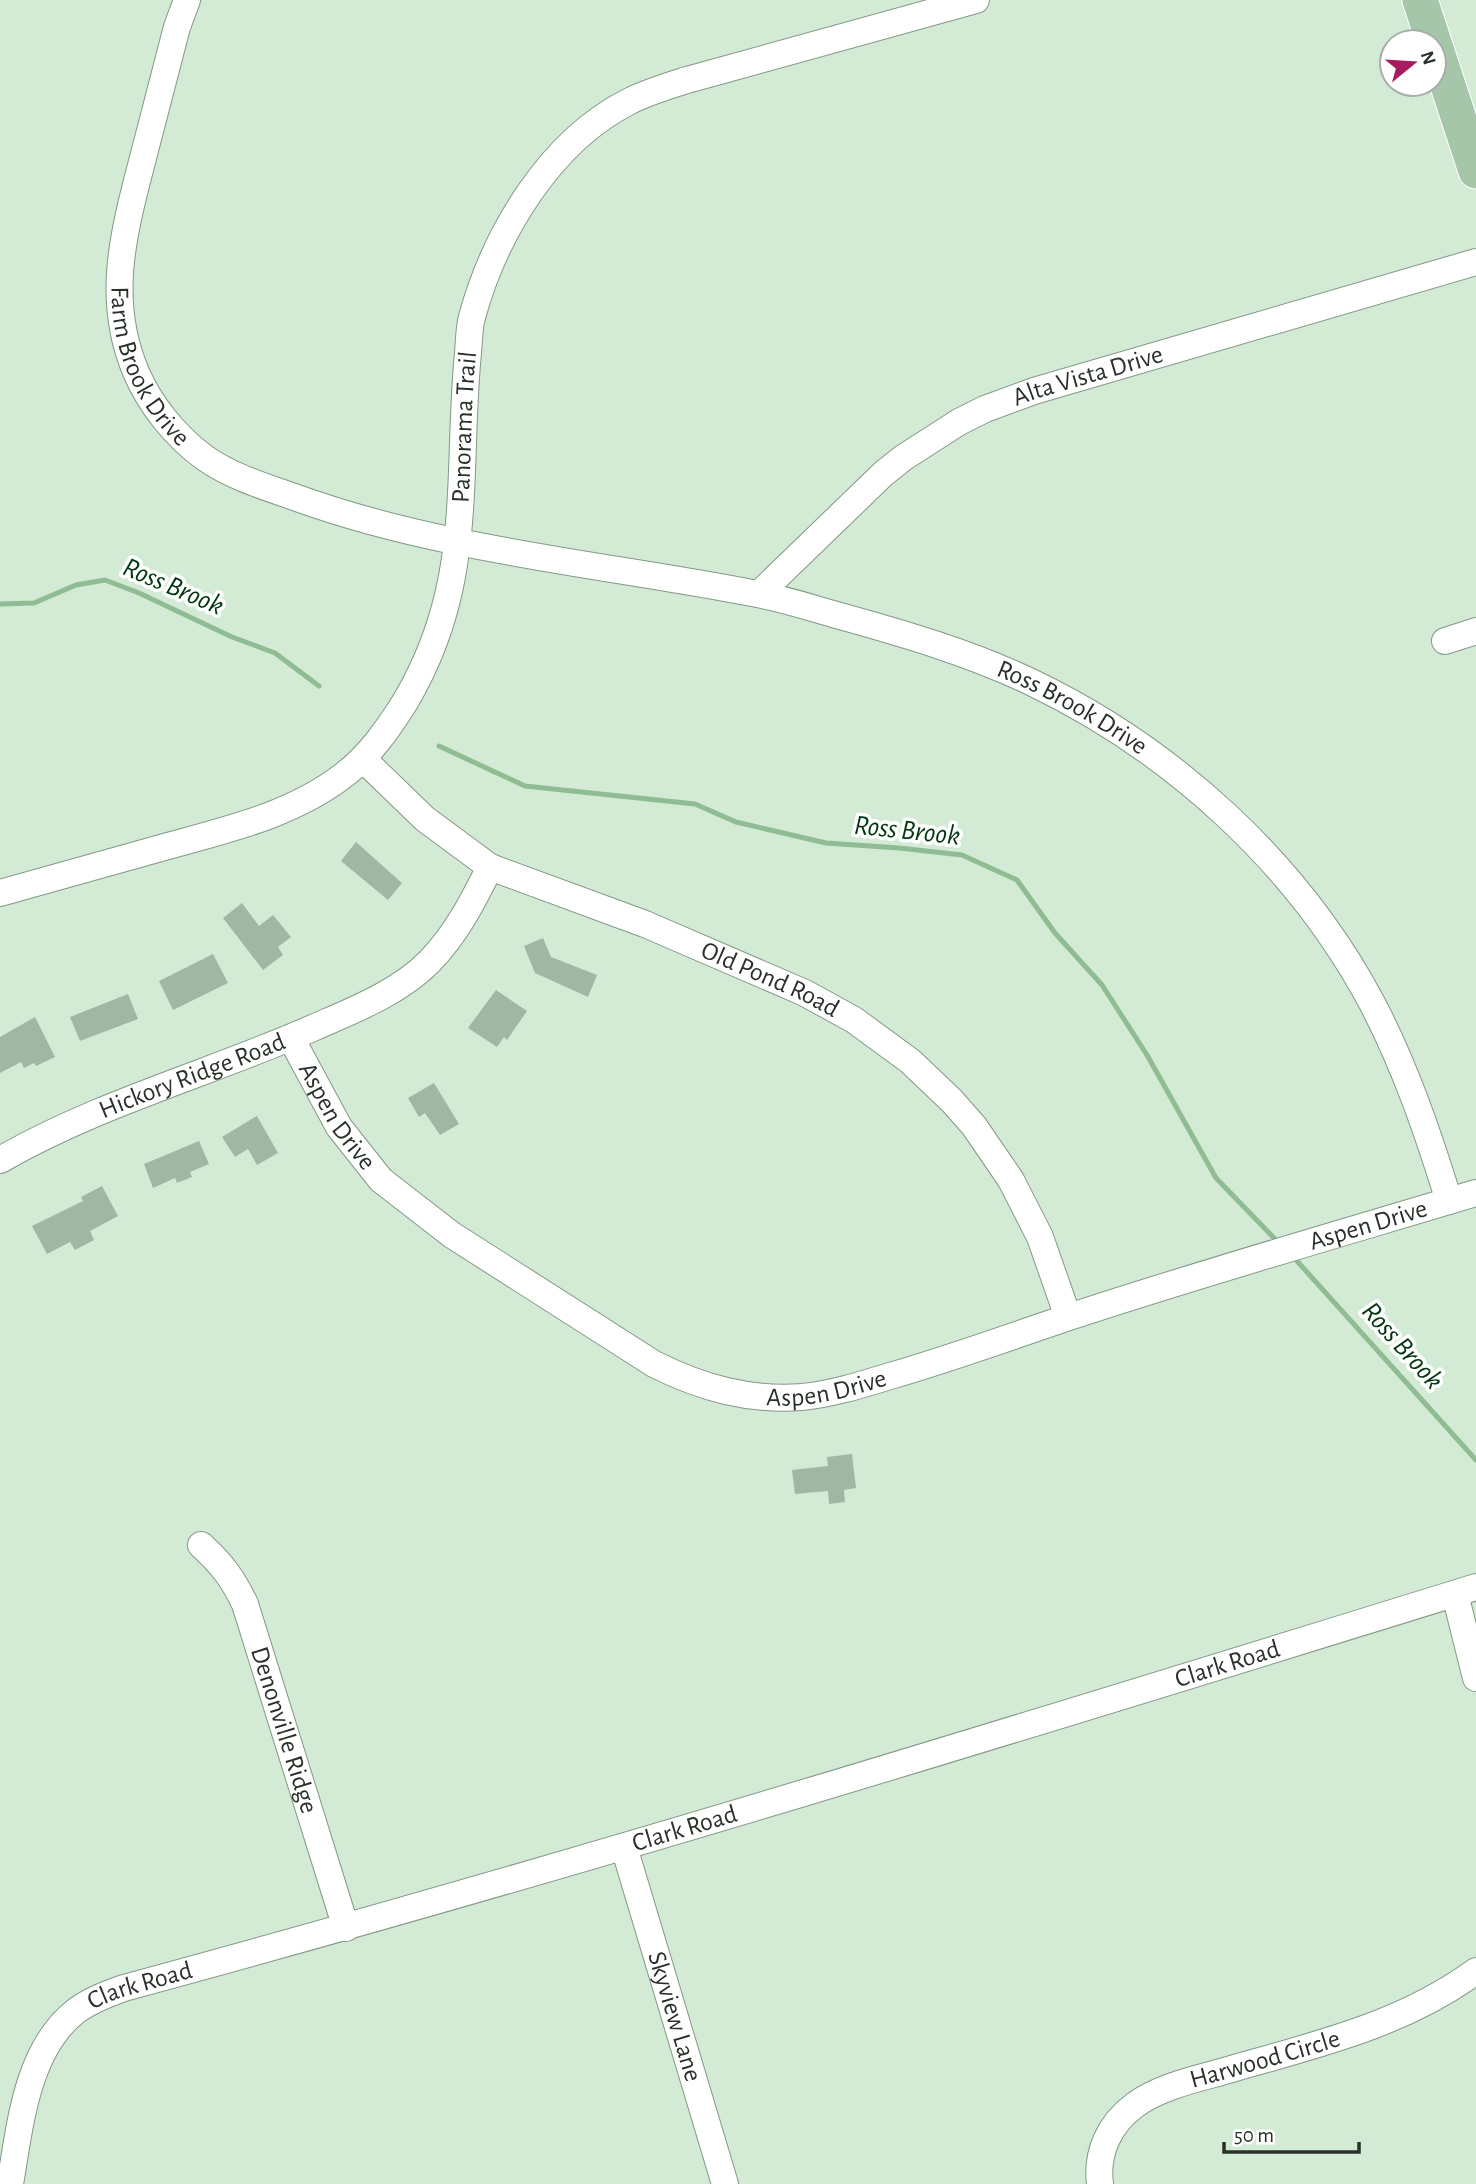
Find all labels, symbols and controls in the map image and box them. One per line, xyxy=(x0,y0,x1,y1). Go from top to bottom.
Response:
north arrow xyxy=(1378,28,1448,98)
text: N xyxy=(1417,49,1439,67)
street label: Farm Brook Drive xyxy=(106,286,195,451)
street label: Alta Vista Drive xyxy=(1009,341,1166,411)
street label: Panorama Trail xyxy=(448,350,481,504)
water label: Ross Brook xyxy=(119,553,227,621)
street label: Ross Brook Drive xyxy=(993,656,1152,760)
water label: Ross Brook xyxy=(853,812,961,850)
street label: Old Pond Road xyxy=(697,937,844,1022)
street label: Hickory Ridge Road xyxy=(95,1028,289,1123)
street label: Aspen Drive xyxy=(294,1058,381,1175)
street label: Aspen Drive xyxy=(1306,1195,1430,1255)
water label: Ross Brook xyxy=(1356,1297,1448,1395)
street label: Aspen Drive xyxy=(766,1365,889,1411)
street label: Clark Road xyxy=(1172,1636,1283,1692)
street label: Denonville Ridge xyxy=(246,1643,322,1816)
street label: Clark Road xyxy=(629,1801,740,1856)
street label: Skyview Lane xyxy=(643,1949,707,2085)
street label: Clark Road xyxy=(83,1957,195,2014)
street label: Harwood Circle xyxy=(1187,2025,1343,2093)
scale bar xyxy=(1224,2110,1359,2154)
text: 50 m xyxy=(1234,2125,1274,2146)

